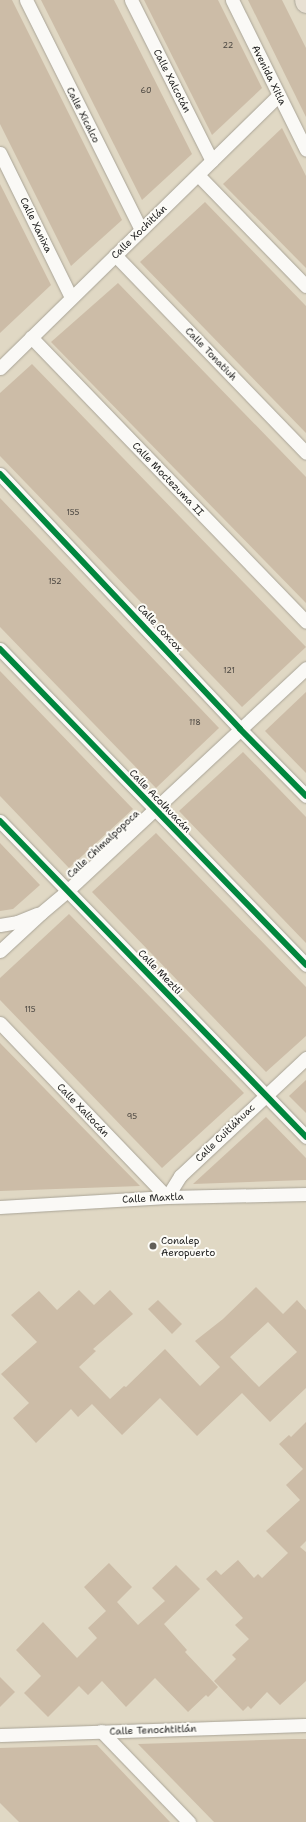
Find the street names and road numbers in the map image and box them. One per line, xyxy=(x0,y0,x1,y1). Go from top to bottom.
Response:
street label: Avenida Xitla xyxy=(249,43,289,107)
street label: Calle Xalcotán xyxy=(151,47,193,115)
street label: Calle Xicalco xyxy=(64,85,102,145)
street label: Calle Xanixa xyxy=(17,195,55,255)
street label: Calle Xochitlán xyxy=(109,202,169,262)
street label: Calle Tonatiuh xyxy=(183,325,239,383)
street label: Calle Moctezuma II xyxy=(130,440,206,518)
street label: Calle Coxcox xyxy=(135,602,185,654)
street label: Calle Acolhuacán xyxy=(127,767,193,835)
street label: Calle Chimalpopoca xyxy=(64,807,142,881)
street label: Calle Meztli xyxy=(136,947,184,997)
street label: Calle Xaltocán xyxy=(54,1081,112,1139)
street label: Calle Cuitláhuac xyxy=(193,1102,257,1164)
street label: Calle Maxtla xyxy=(122,1190,184,1206)
street label: Calle Tenochtitlán xyxy=(109,1722,197,1738)

